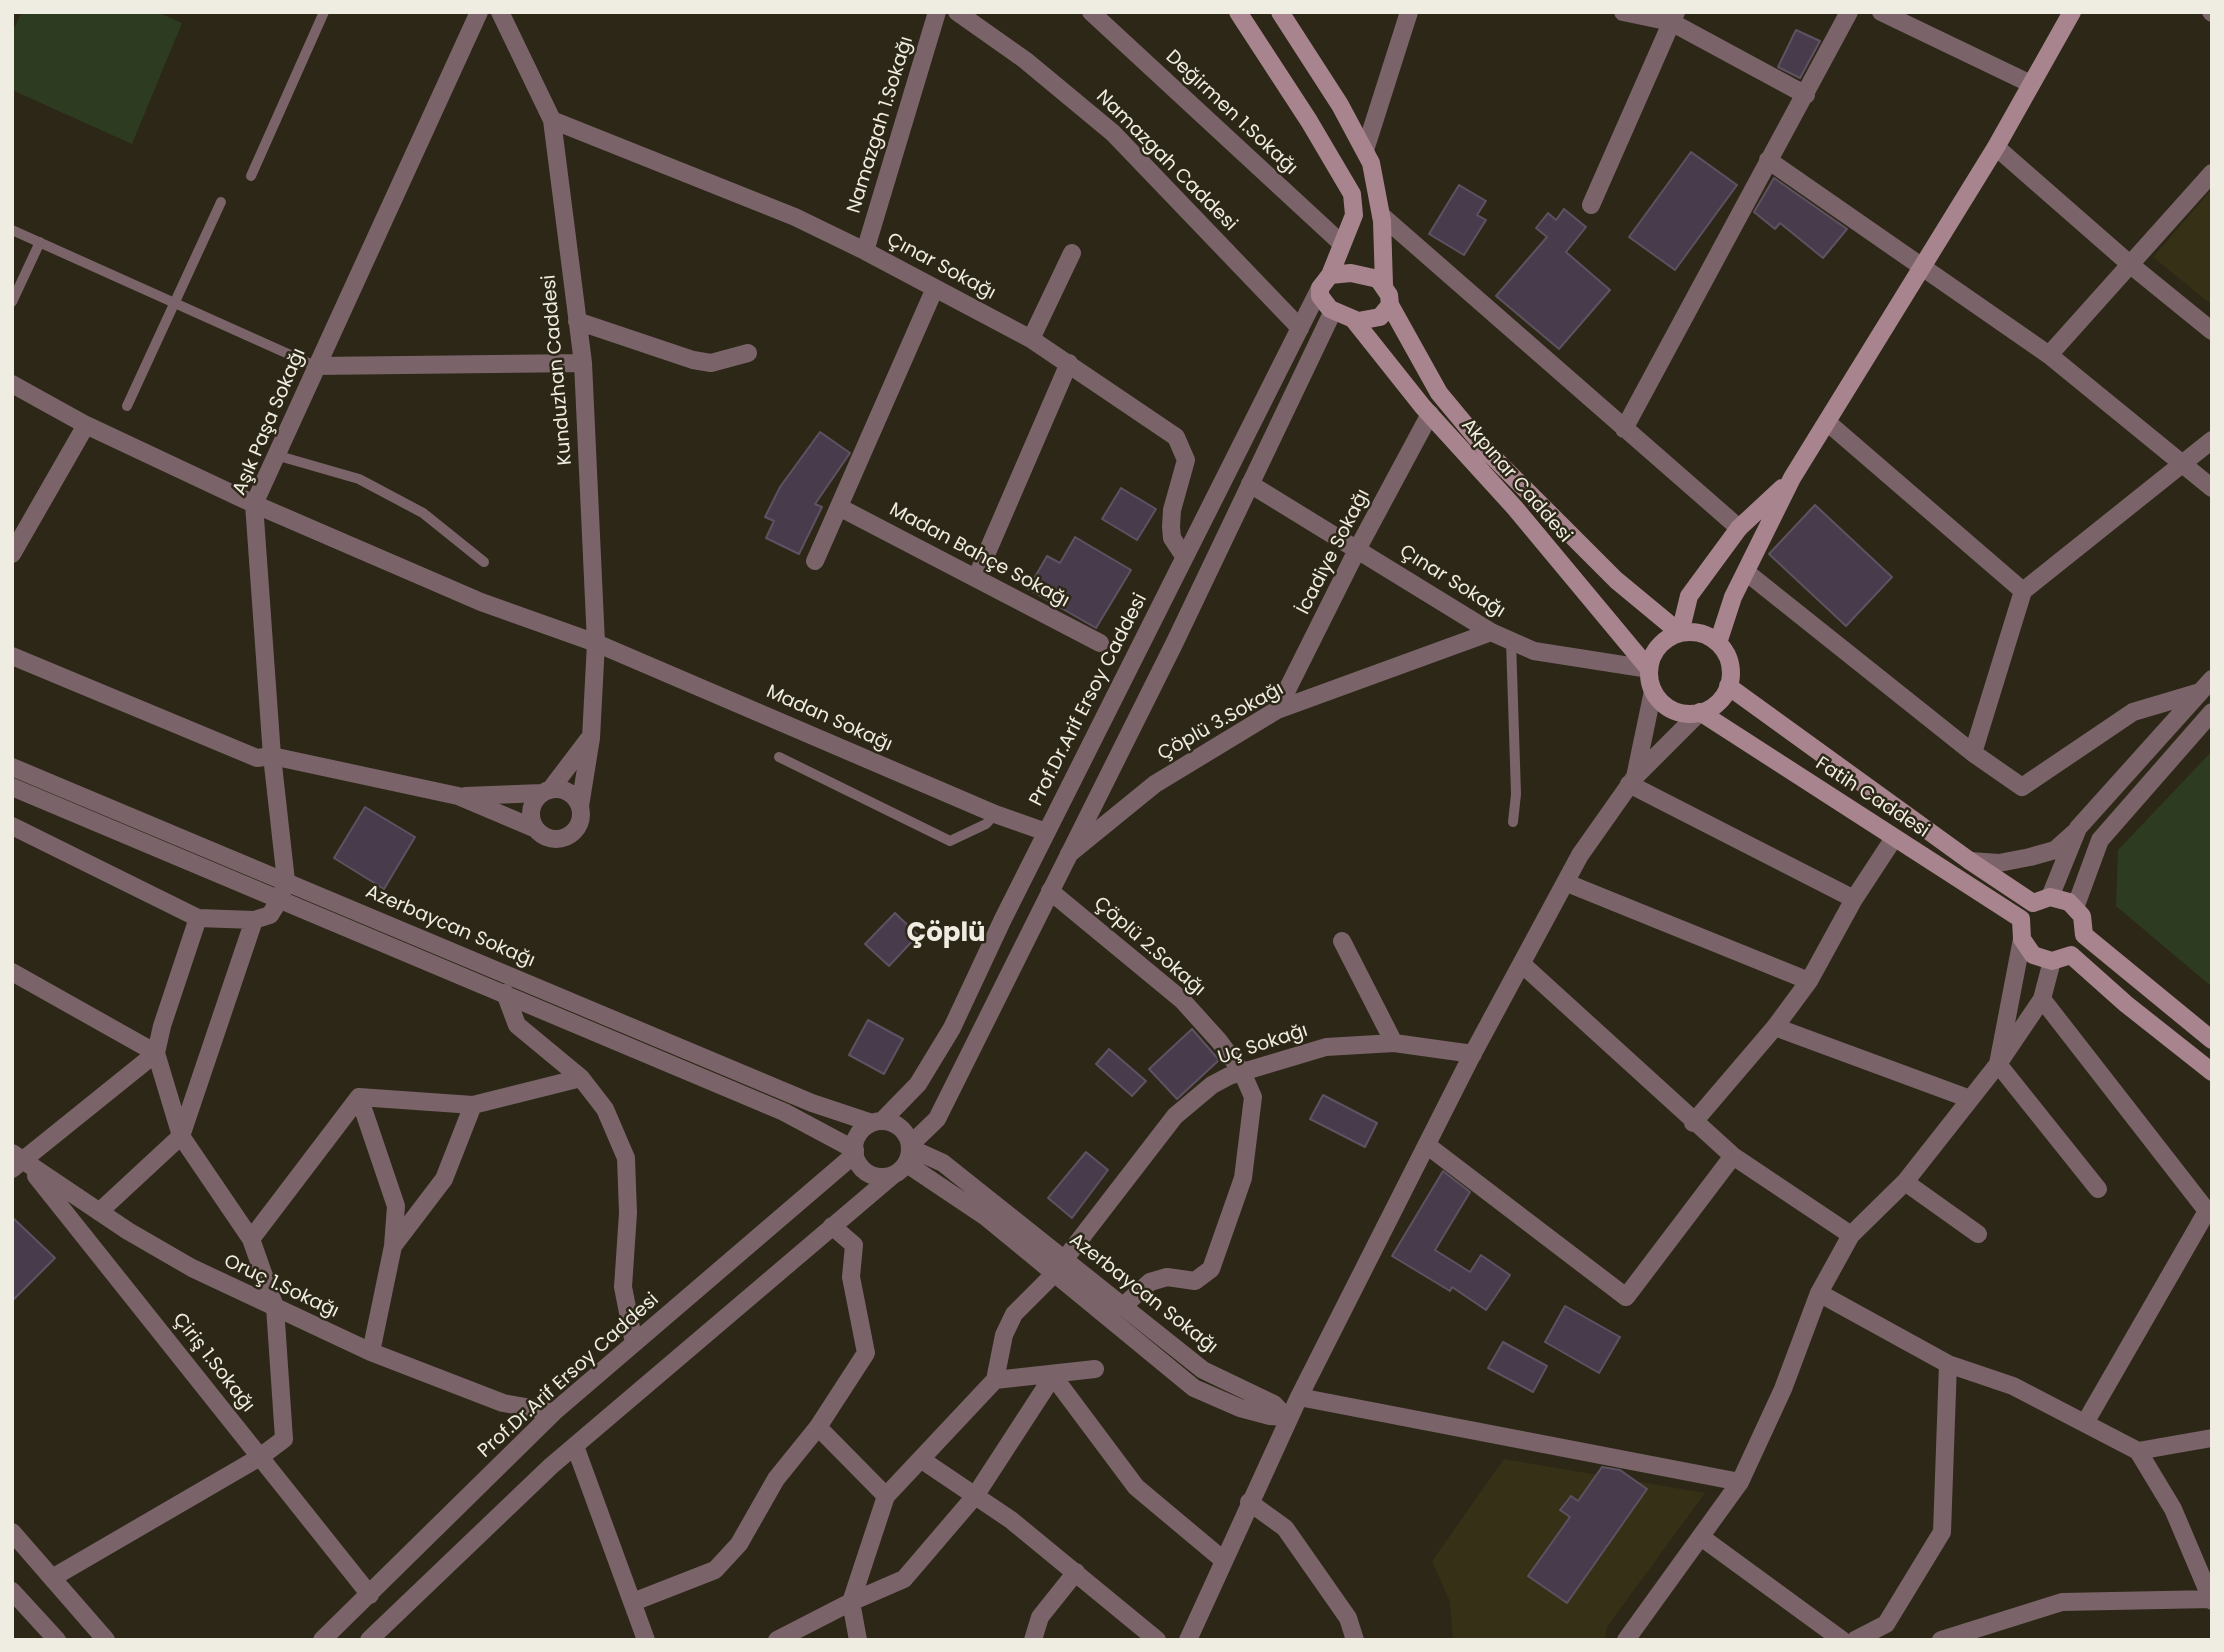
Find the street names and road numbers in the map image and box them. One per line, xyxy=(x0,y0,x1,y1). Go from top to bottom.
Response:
street label: Namazgah 1.Sokağı xyxy=(843,34,919,216)
street label: Değirmen 1.Sokağı xyxy=(1160,46,1302,180)
street label: Namazgah Caddesi xyxy=(1091,86,1241,236)
street label: Çınar Sokağı xyxy=(883,229,999,305)
street label: Kunduzhan Caddesi xyxy=(538,274,578,466)
street label: Aşık Paşa Sokağı xyxy=(229,345,311,499)
street label: Akpınar Caddesi xyxy=(1456,414,1576,548)
street label: İcadiye Sokağı xyxy=(1293,486,1375,618)
street label: Madan Bahçe Sokağı xyxy=(885,499,1073,613)
street label: Çınar Sokağı xyxy=(1395,541,1509,623)
street label: Prof.Dr.Arif Ersoy Caddesi xyxy=(1025,590,1153,810)
street label: Çöplü 3.Sokağı xyxy=(1154,678,1288,766)
street label: Madan Sokağı xyxy=(762,681,896,757)
street label: Fatih Caddesi xyxy=(1811,753,1933,843)
street label: Azerbaycan Sokağı xyxy=(362,881,538,973)
street label: Çöplü 2.Sokağı xyxy=(1089,892,1209,1002)
street label: Uç Sokağı xyxy=(1215,1020,1311,1070)
street label: Azerbaycan Sokağı xyxy=(1064,1229,1222,1359)
street label: Oruç 1.Sokağı xyxy=(220,1250,342,1324)
street label: Prof.Dr.Arif Ersoy Caddesi xyxy=(474,1289,664,1463)
street label: Çiriş 1.Sokağı xyxy=(167,1309,259,1417)

